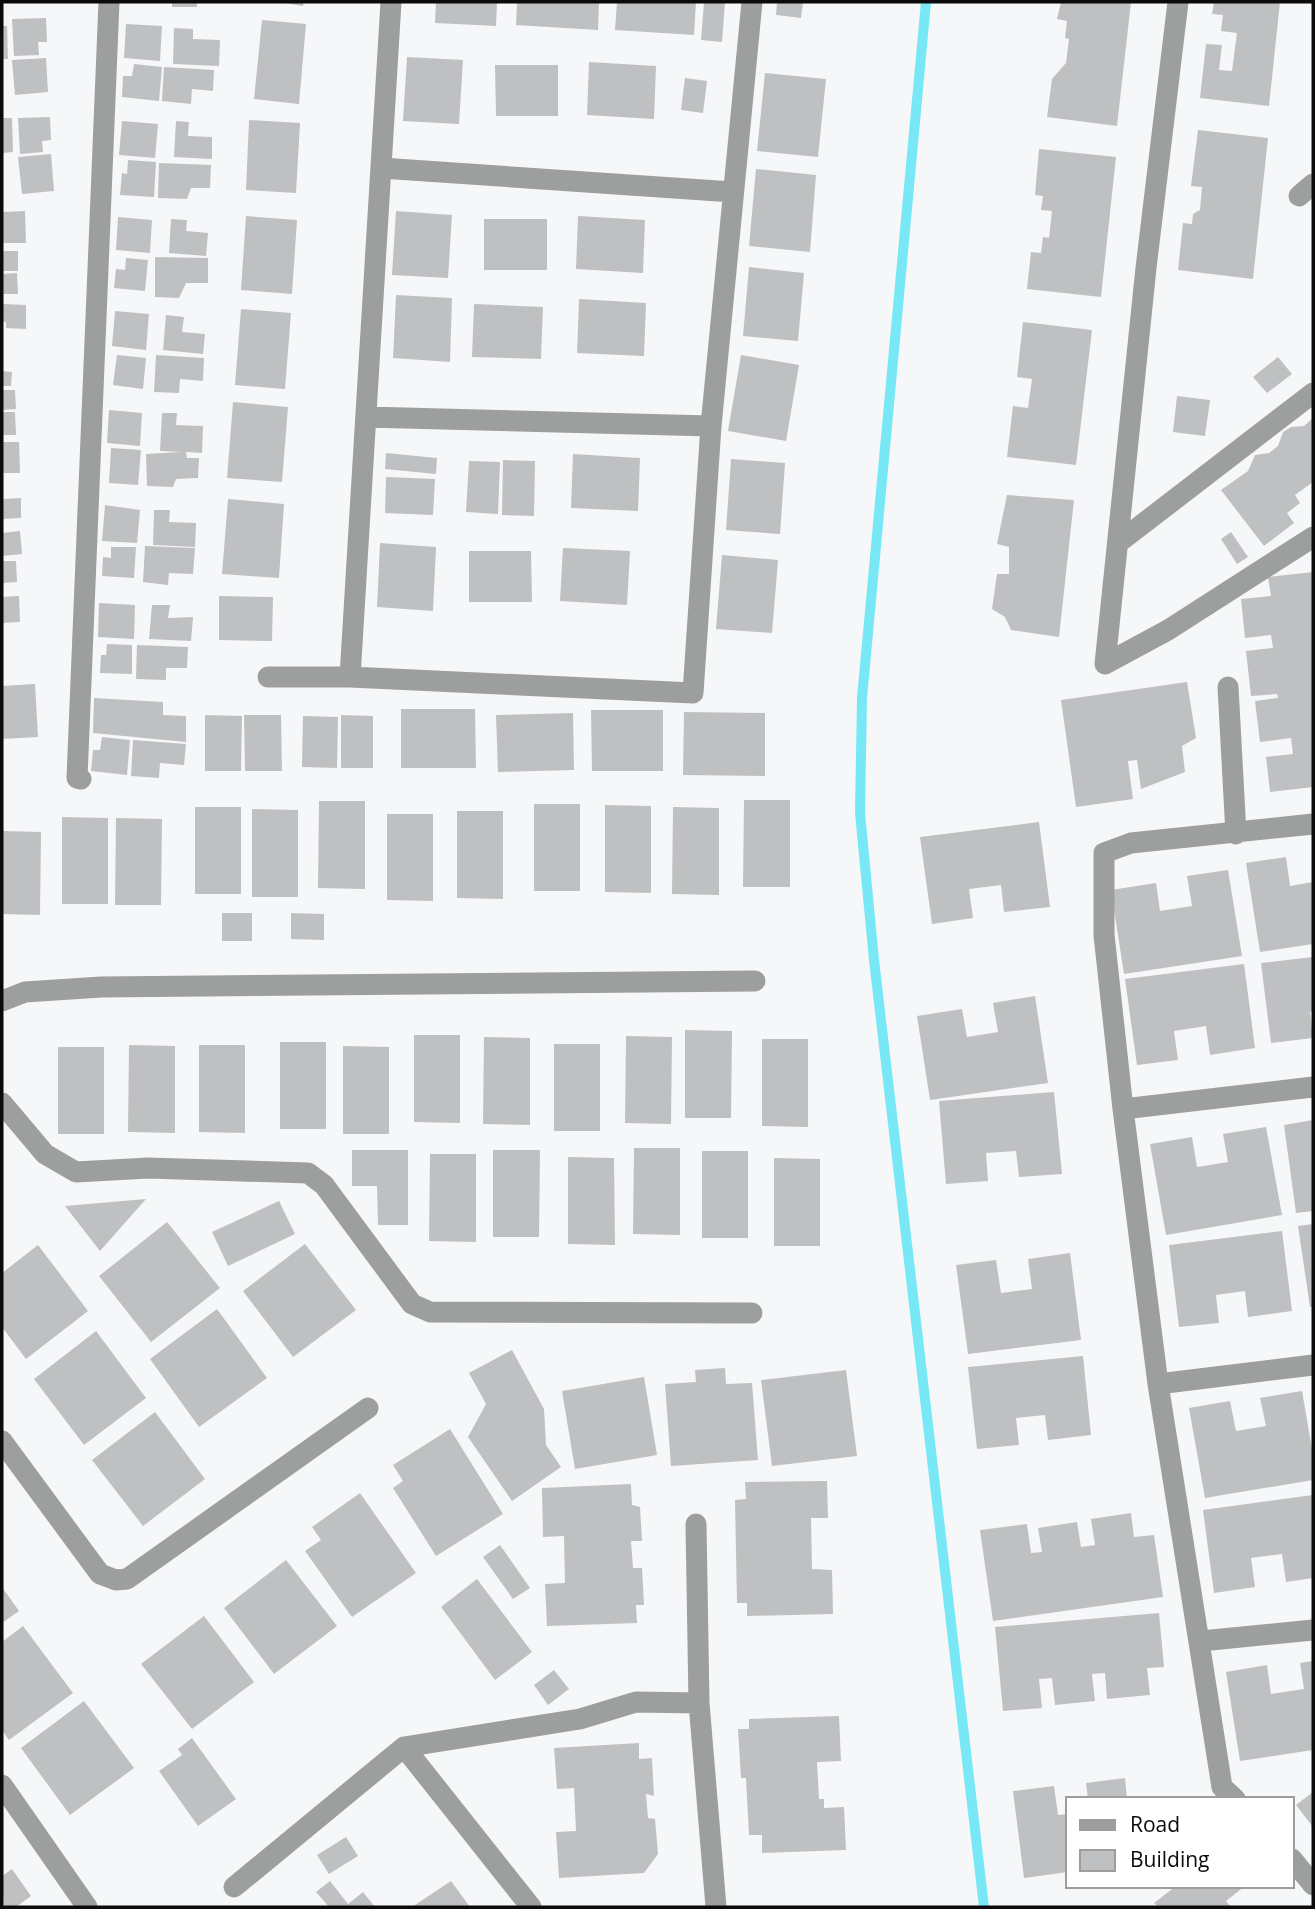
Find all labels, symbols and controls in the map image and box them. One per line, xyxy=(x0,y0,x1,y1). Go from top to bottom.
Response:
legend xyxy=(1066,1797,1294,1888)
text: Road xyxy=(1130,1810,1180,1838)
text: Building xyxy=(1130,1845,1209,1873)

